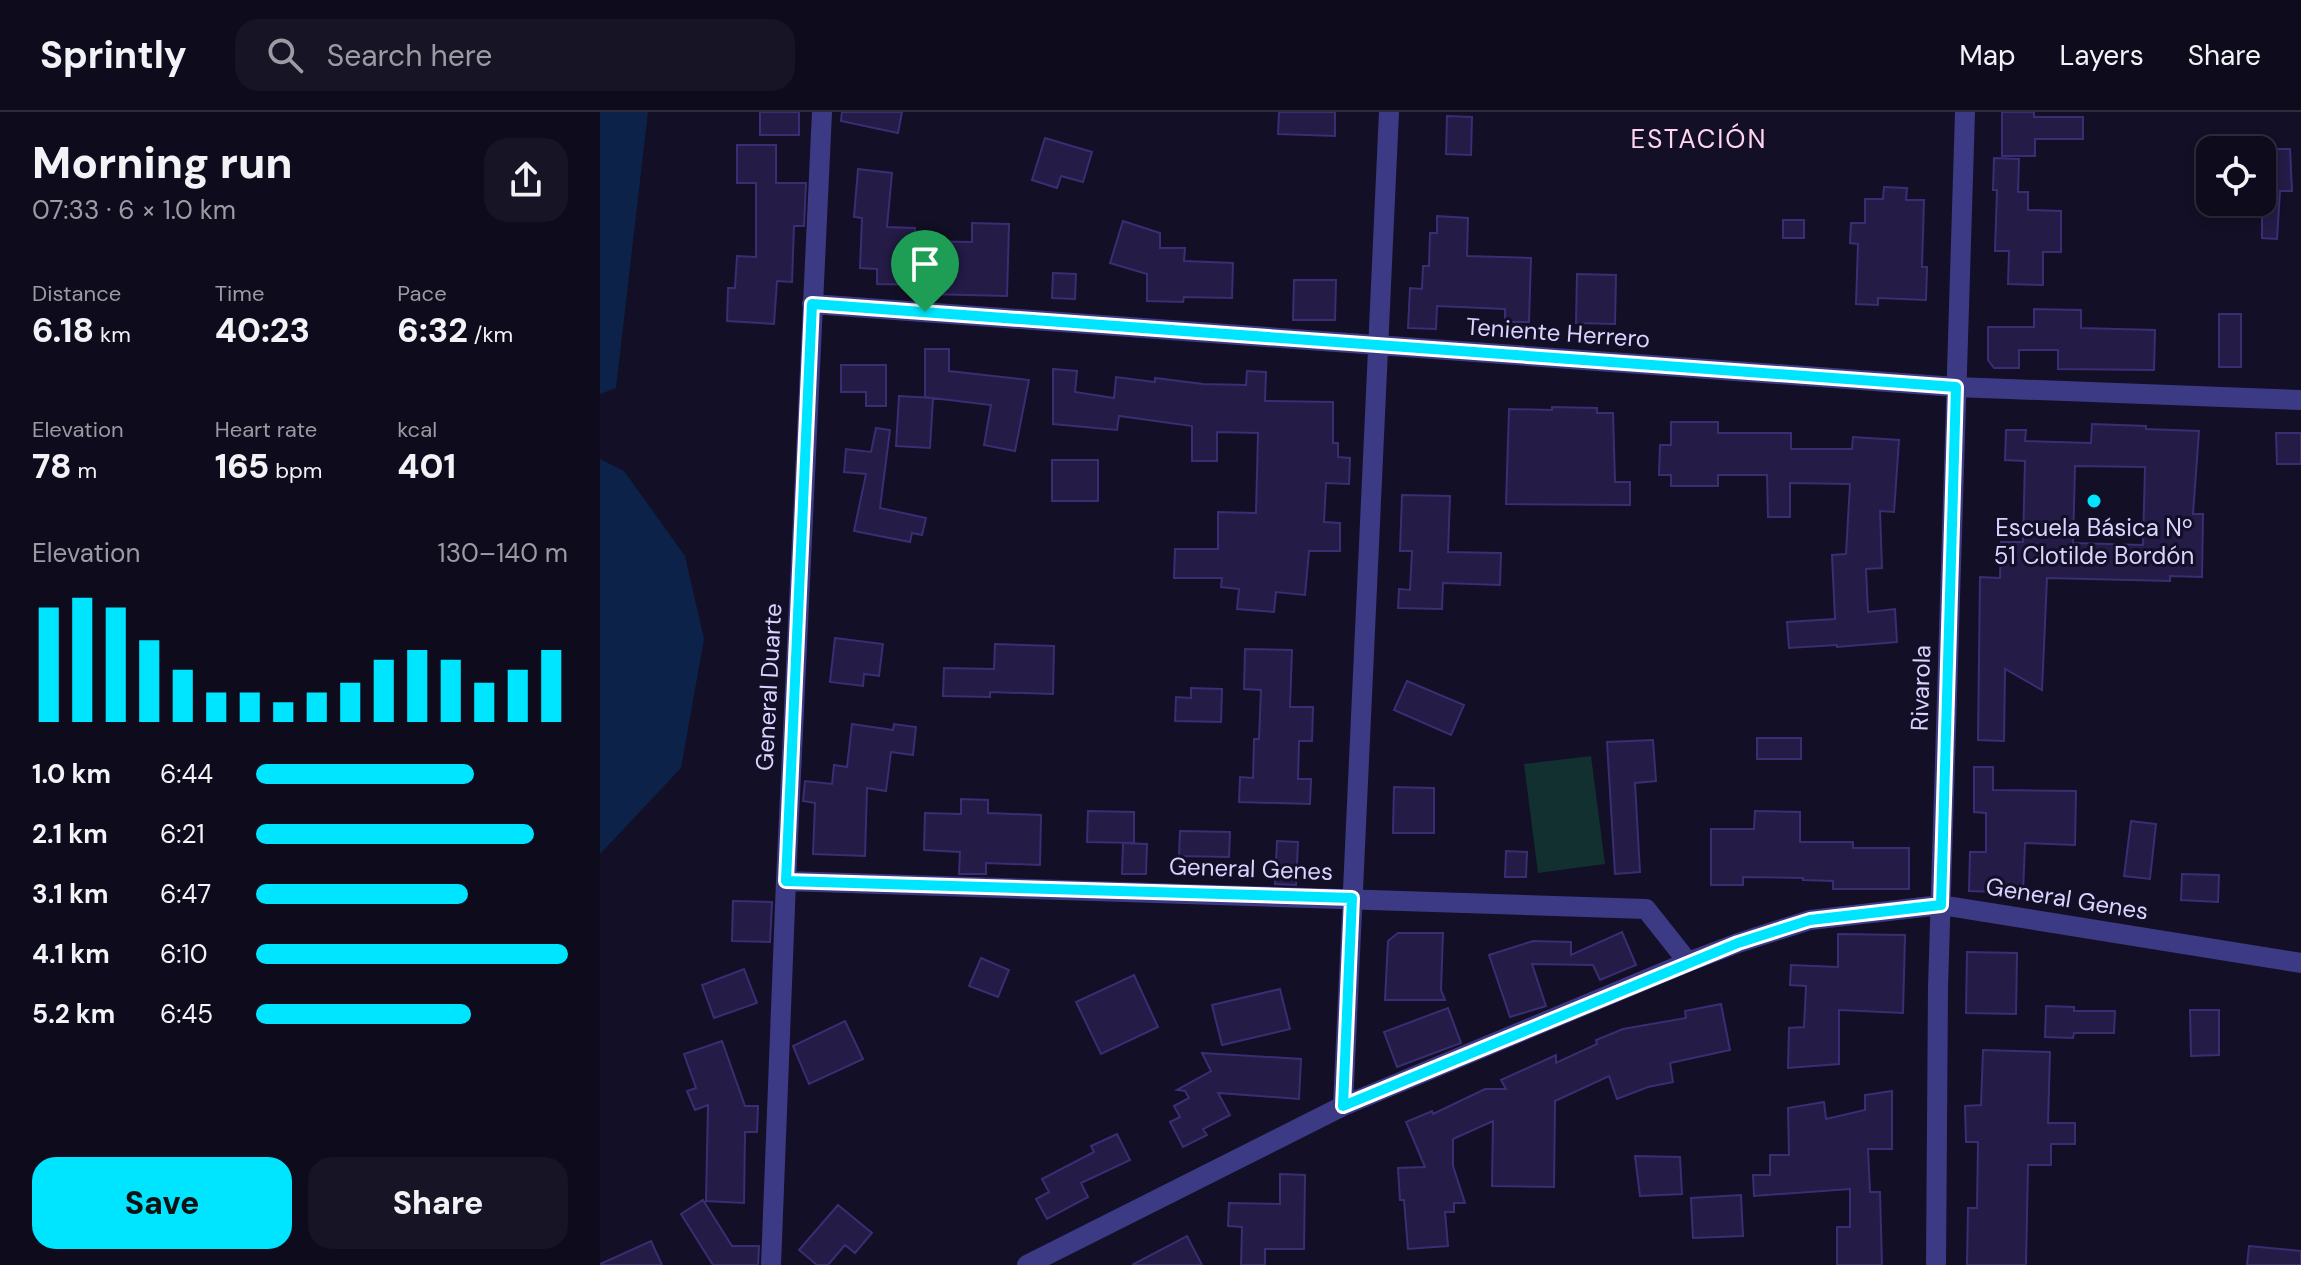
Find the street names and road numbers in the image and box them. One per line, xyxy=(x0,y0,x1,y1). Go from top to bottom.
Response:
street label: Teniente Herrero xyxy=(1465,311,1651,354)
street label: General Duarte xyxy=(749,602,788,772)
street label: Rivarola xyxy=(1904,644,1937,732)
street label: General Genes xyxy=(1168,850,1334,887)
street label: General Genes xyxy=(1984,870,2151,927)

